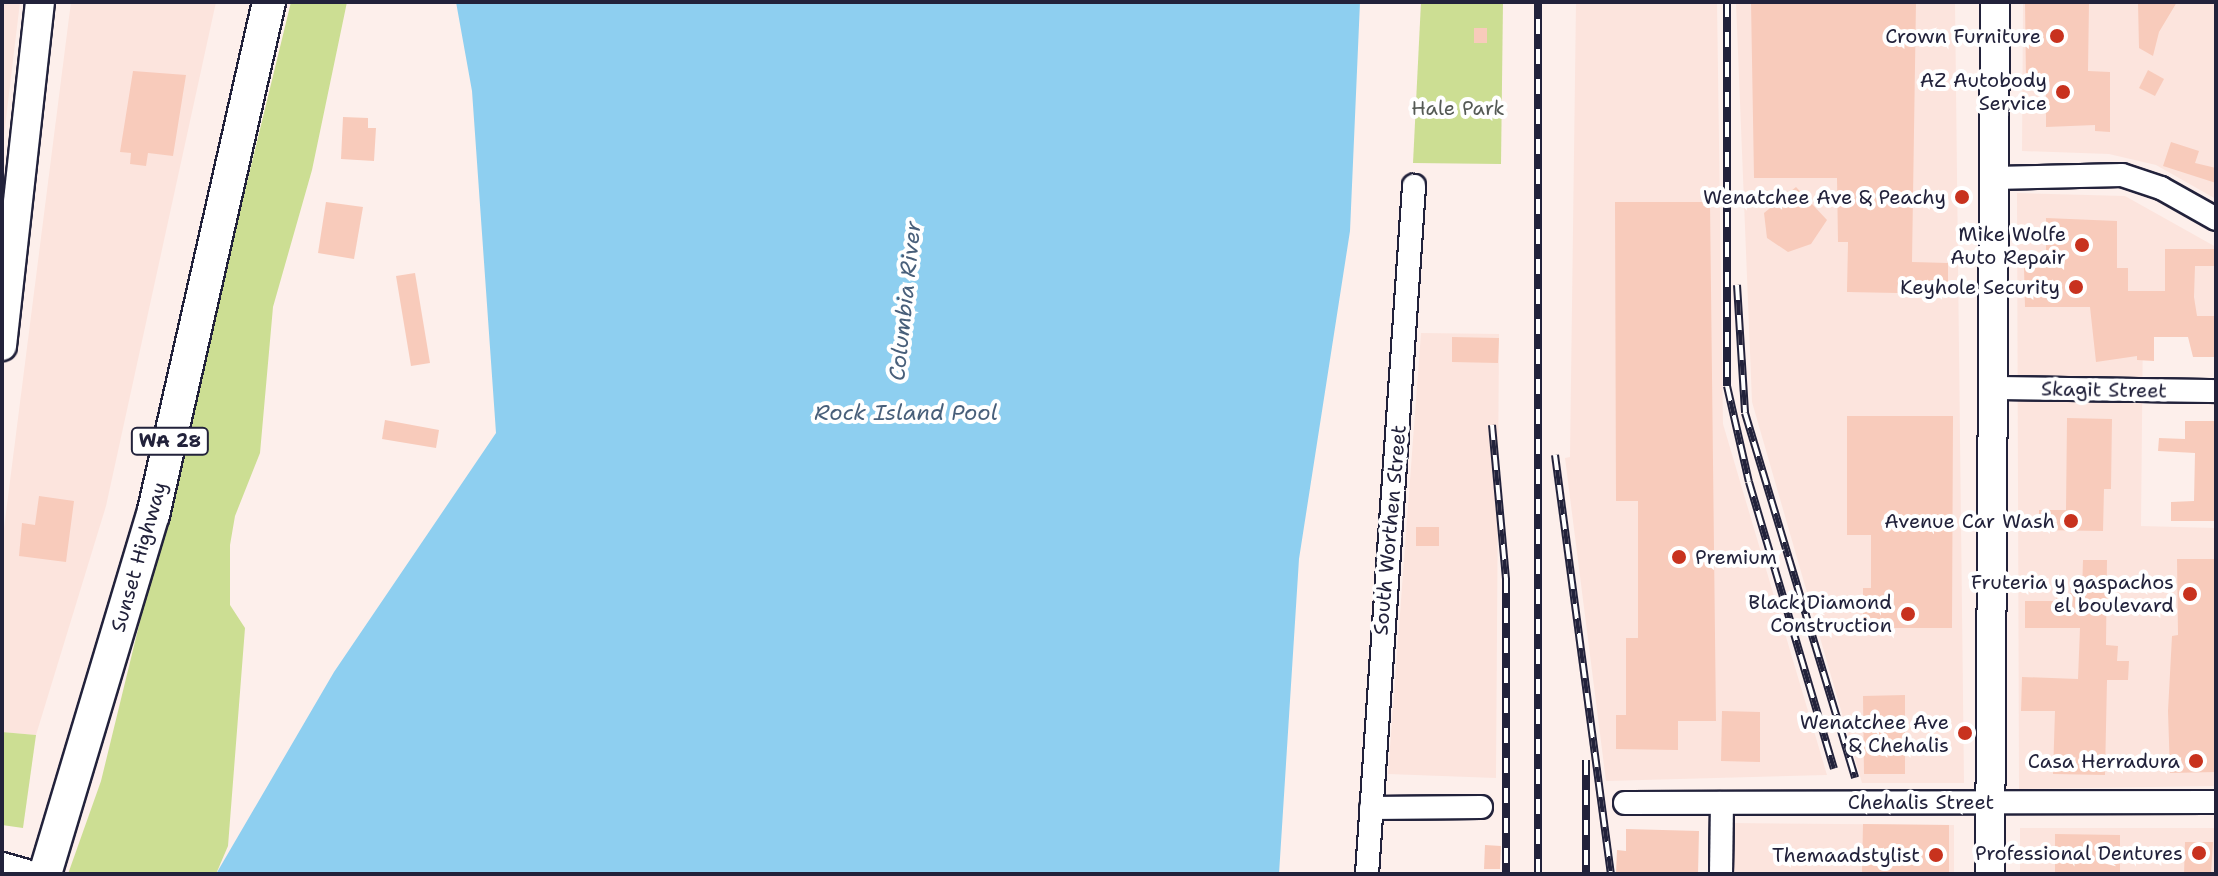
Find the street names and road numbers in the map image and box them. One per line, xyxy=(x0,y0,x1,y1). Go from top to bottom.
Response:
street label: Skagit Street xyxy=(2041,377,2167,403)
street label: South Worthen Street xyxy=(1369,424,1411,636)
road number: WA 28 xyxy=(130,427,210,455)
street label: Sunset Highway xyxy=(106,479,172,635)
street label: Chehalis Street xyxy=(1848,790,1994,814)

